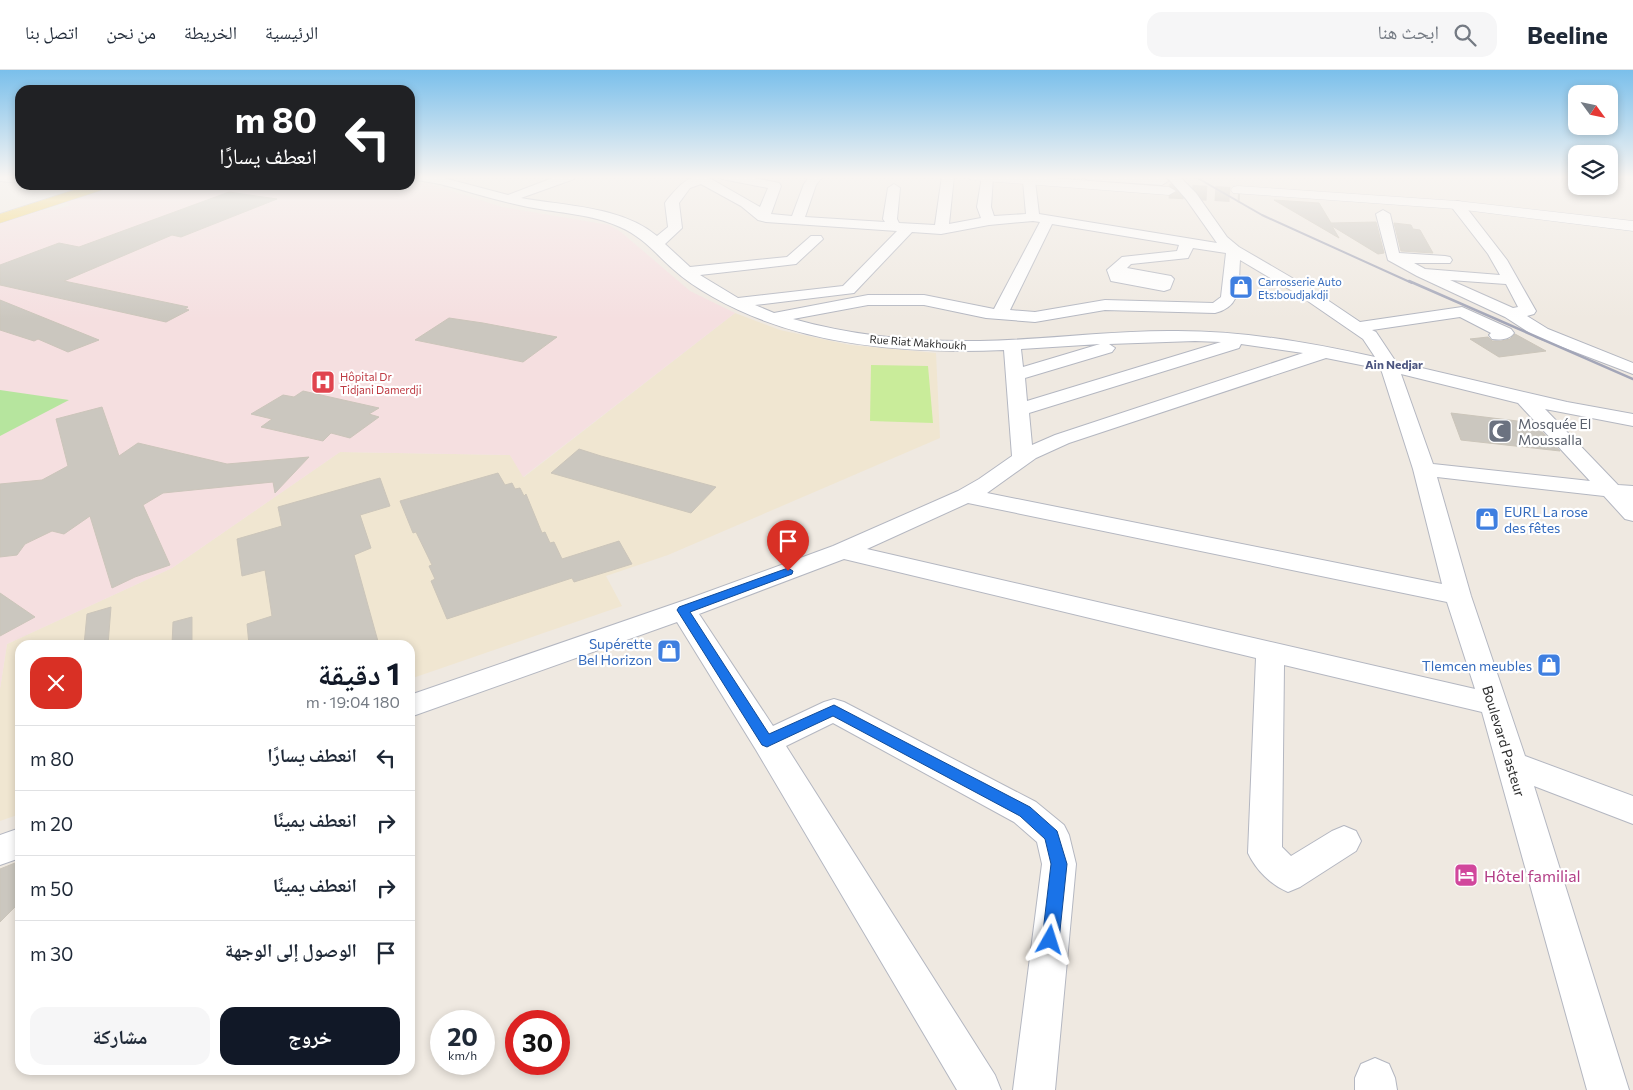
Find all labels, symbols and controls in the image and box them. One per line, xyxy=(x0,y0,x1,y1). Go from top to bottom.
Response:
search box xyxy=(1147,12,1497,57)
text: ابحث هنا xyxy=(1378,20,1439,43)
text: Beeline xyxy=(1527,20,1608,49)
text: اتصل بنا xyxy=(25,21,78,43)
text: من نحن xyxy=(106,21,156,43)
text: الخريطة xyxy=(184,21,237,43)
text: الرئيسية xyxy=(265,21,318,43)
icon: search xyxy=(1451,21,1479,49)
north arrow xyxy=(1568,85,1618,135)
map controls xyxy=(1568,85,1618,195)
text: 80 m xyxy=(235,97,317,140)
icon: left xyxy=(335,105,400,170)
text: انعطف يسارًا xyxy=(219,142,317,169)
button: layers xyxy=(1568,145,1618,195)
shop icon: Carrosserie Auto Ets:boudjakdji xyxy=(1228,274,1254,300)
place label: Carrosserie Auto Ets:boudjakdji xyxy=(1258,275,1342,301)
street label: Rue Riat Makhoukh xyxy=(869,332,967,352)
district label: Ain Nedjar xyxy=(1365,357,1423,371)
hospital icon: Hôpital Dr Tidjani Damerdji xyxy=(310,369,336,395)
place label: Hôpital Dr Tidjani Damerdji xyxy=(340,370,422,396)
place label: Mosquée El Moussalla xyxy=(1518,415,1591,448)
mosque icon: Mosquée El Moussalla xyxy=(1487,418,1513,444)
place label: EURL La rose des fêtes xyxy=(1504,503,1588,536)
shop icon: EURL La rose des fêtes xyxy=(1474,506,1500,532)
pin xyxy=(767,520,809,571)
icon: arrive xyxy=(774,527,802,555)
place label: Supérette Bel Horizon xyxy=(578,635,652,668)
shop icon: Supérette Bel Horizon xyxy=(656,638,682,664)
shop icon: Tlemcen meubles xyxy=(1536,652,1562,678)
text: 1 دقيقة xyxy=(318,654,400,691)
button: close xyxy=(30,657,82,709)
place label: Tlemcen meubles xyxy=(1422,657,1532,674)
street label: Boulevard Pasteur xyxy=(1479,683,1529,799)
text: 180 m · 19:04 xyxy=(306,692,400,711)
text: انعطف يسارًا xyxy=(267,743,357,766)
icon: left xyxy=(372,744,400,772)
text: 80 m xyxy=(30,747,74,770)
text: انعطف يمينًا xyxy=(273,808,357,831)
icon: right xyxy=(372,809,400,837)
text: 20 m xyxy=(30,812,73,835)
hotel icon: Hôtel familial xyxy=(1453,862,1479,888)
place label: Hôtel familial xyxy=(1484,866,1581,885)
text: انعطف يمينًا xyxy=(273,873,357,896)
icon: right xyxy=(372,874,400,902)
text: 50 m xyxy=(30,877,74,900)
position arrow xyxy=(1023,913,1075,965)
text: الوصول إلى الوجهة xyxy=(225,938,357,961)
icon: arrive xyxy=(372,939,400,967)
text: 30 m xyxy=(30,942,73,965)
button: مشاركة xyxy=(30,1007,210,1065)
button: خروج xyxy=(220,1007,400,1065)
speed limit sign: 30 xyxy=(505,1010,570,1075)
text: 20 xyxy=(447,1021,478,1051)
text: km/h xyxy=(448,1048,477,1062)

